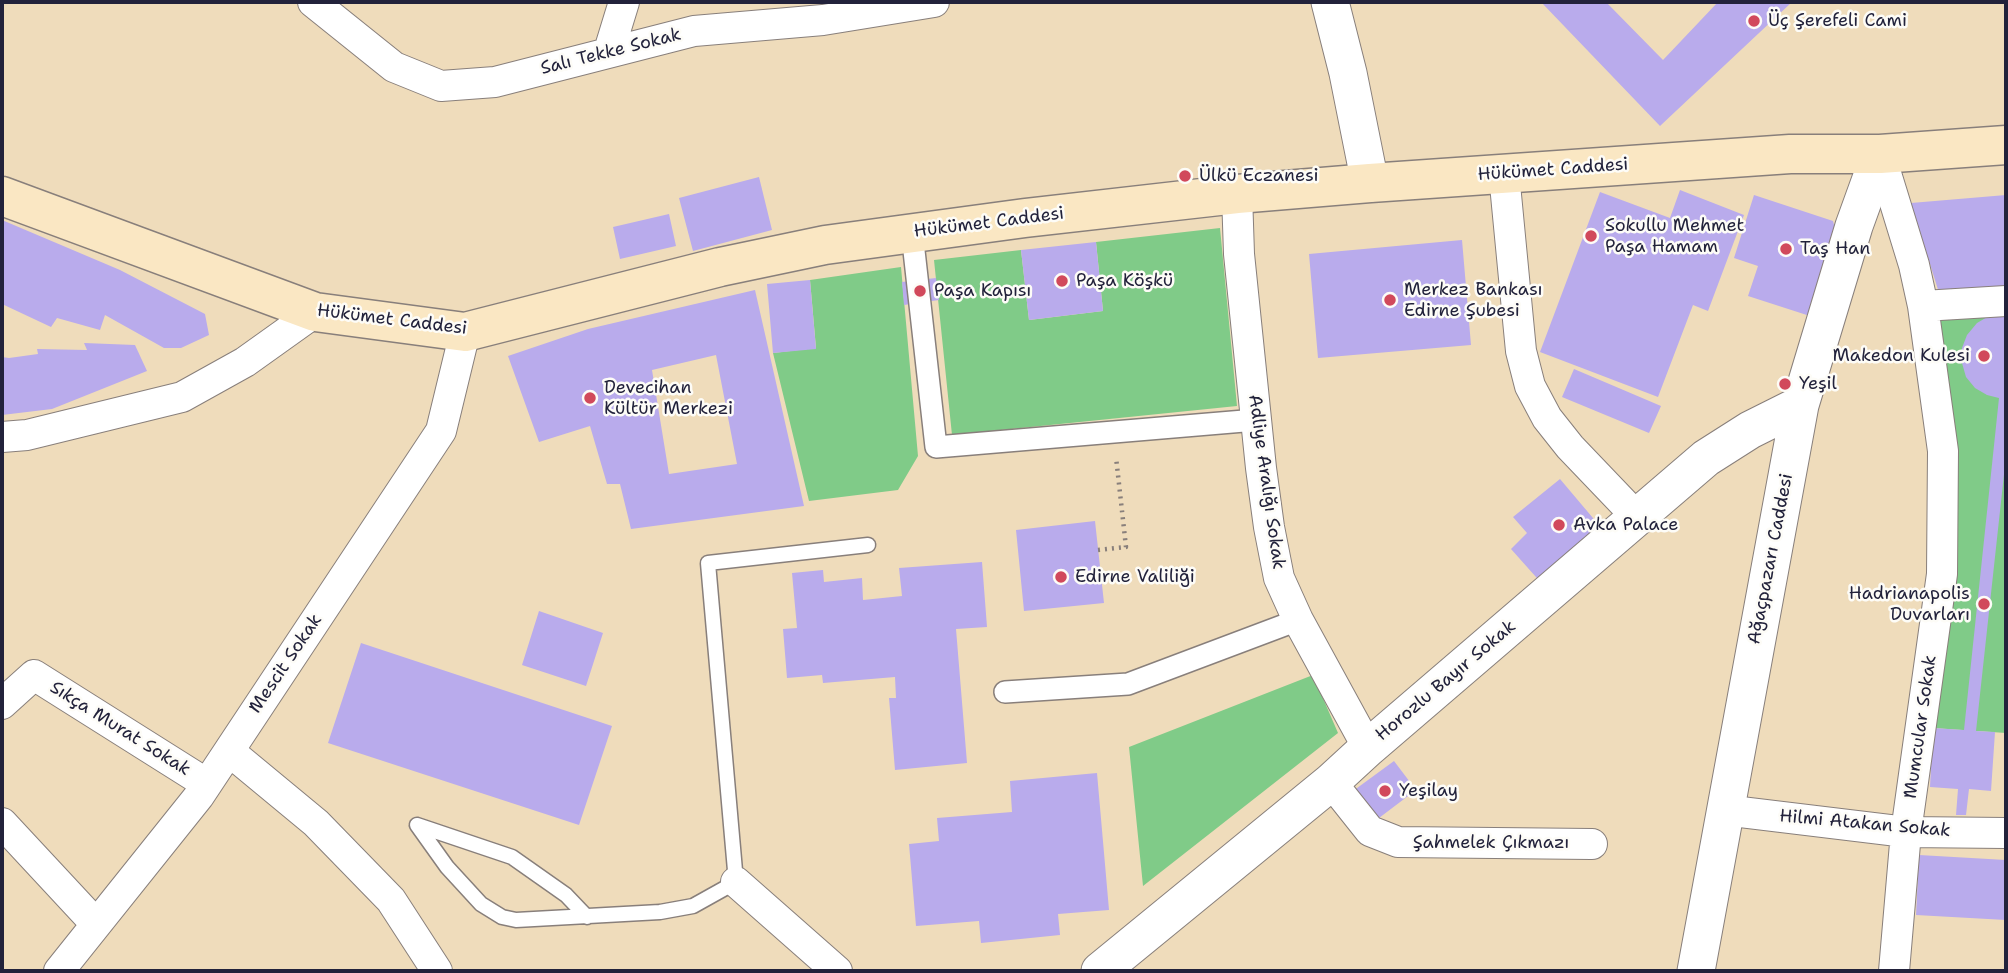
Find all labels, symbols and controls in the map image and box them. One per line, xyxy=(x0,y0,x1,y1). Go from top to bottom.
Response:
place label: Üç Şerefeli Cami xyxy=(1768,10,1907,32)
marker: Üç Şerefeli Cami xyxy=(1746,13,1762,29)
street label: Salı Tekke Sokak xyxy=(538,24,684,80)
street label: Hükümet Caddesi xyxy=(1477,154,1629,186)
place label: Ülkü Eczanesi xyxy=(1199,165,1319,187)
marker: Ülkü Eczanesi xyxy=(1177,168,1193,184)
street label: Hükümet Caddesi xyxy=(913,203,1065,243)
place label: Sokullu Mehmet Paşa Hamam xyxy=(1605,215,1744,258)
marker: Sokullu Mehmet Paşa Hamam xyxy=(1583,228,1599,244)
place label: Taş Han xyxy=(1800,238,1870,260)
marker: Taş Han xyxy=(1778,241,1794,257)
place label: Paşa Köşkü xyxy=(1076,270,1173,292)
marker: Paşa Köşkü xyxy=(1054,273,1070,289)
place label: Merkez Bankası Edirne Şubesi xyxy=(1404,279,1543,322)
place label: Paşa Kapısı xyxy=(934,280,1031,302)
marker: Paşa Kapısı xyxy=(912,283,928,299)
marker: Merkez Bankası Edirne Şubesi xyxy=(1382,292,1398,308)
street label: Hükümet Caddesi xyxy=(316,300,468,340)
place label: Makedon Kulesi xyxy=(1833,345,1970,367)
marker: Makedon Kulesi xyxy=(1976,348,1992,364)
place label: Yeşil xyxy=(1799,373,1837,395)
marker: Yeşil xyxy=(1777,376,1793,392)
place label: Devecihan Kültür Merkezi xyxy=(604,377,733,420)
marker: Devecihan Kültür Merkezi xyxy=(582,390,598,406)
street label: Adliye Aralığı Sokak xyxy=(1243,393,1289,571)
street label: Ağaçpazarı Caddesi xyxy=(1744,472,1798,646)
place label: Avka Palace xyxy=(1573,514,1679,536)
marker: Avka Palace xyxy=(1551,517,1567,533)
place label: Edirne Valiliği xyxy=(1075,566,1195,588)
marker: Edirne Valiliği xyxy=(1053,569,1069,585)
place label: Hadrianapolis Duvarları xyxy=(1849,583,1970,626)
marker: Hadrianapolis Duvarları xyxy=(1976,596,1992,612)
street label: Mescit Sokak xyxy=(245,610,327,718)
street label: Horozlu Bayır Sokak xyxy=(1372,616,1520,746)
street label: Mumcular Sokak xyxy=(1900,654,1942,800)
street label: Sıkça Murat Sokak xyxy=(46,677,194,781)
place label: Yeşilay xyxy=(1399,780,1458,802)
marker: Yeşilay xyxy=(1377,783,1393,799)
street label: Hilmi Atakan Sokak xyxy=(1779,806,1951,842)
street label: Şahmelek Çıkmazı xyxy=(1413,832,1569,854)

